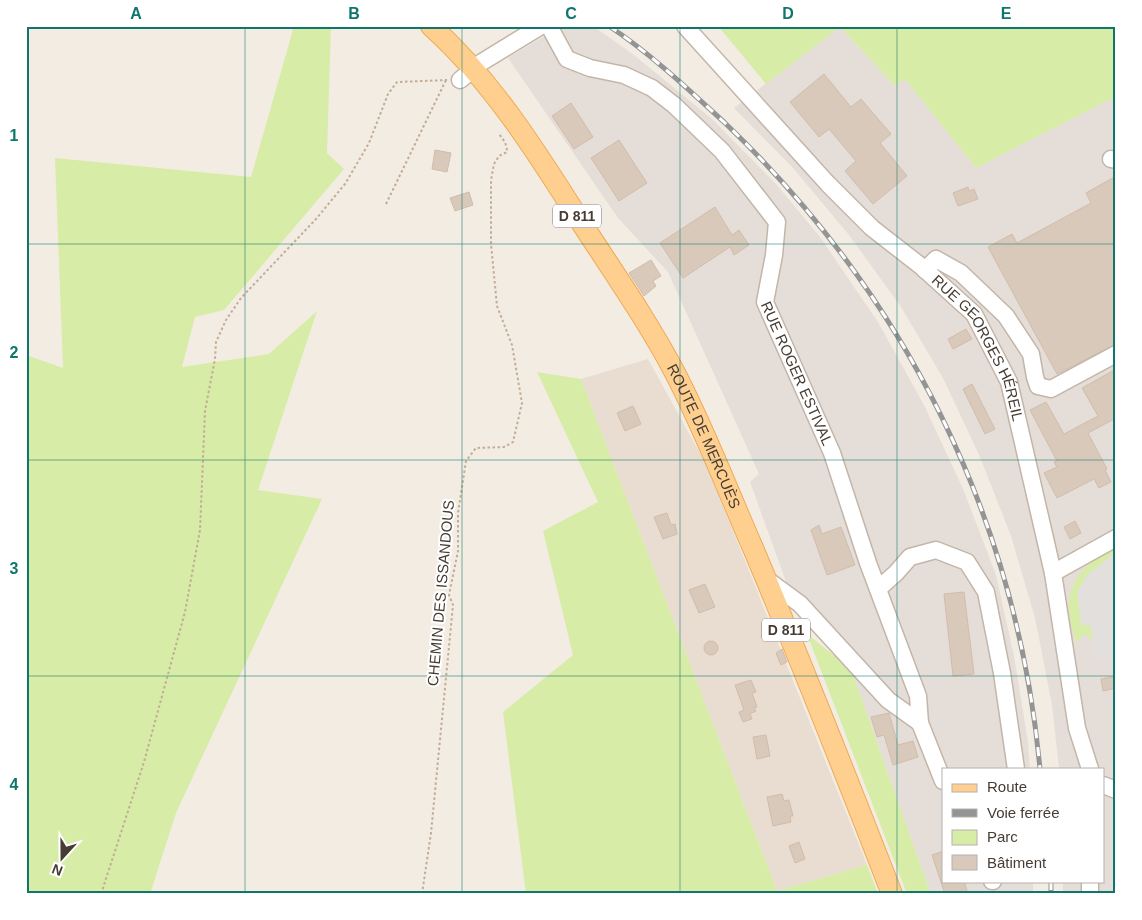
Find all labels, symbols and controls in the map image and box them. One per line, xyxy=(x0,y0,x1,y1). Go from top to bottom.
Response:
text: A xyxy=(130,5,142,22)
text: B xyxy=(348,5,360,22)
text: C xyxy=(565,5,577,22)
text: D xyxy=(782,5,794,22)
text: E xyxy=(1001,5,1012,22)
text: 1 xyxy=(10,127,19,144)
road number: D 811 xyxy=(553,205,601,228)
street label: RUE GEORGES HÉREIL xyxy=(929,271,1027,423)
street label: RUE ROGER ESTIVAL xyxy=(758,299,836,448)
text: 2 xyxy=(10,344,19,361)
street label: ROUTE DE MERCUÈS xyxy=(664,361,744,511)
street label: CHEMIN DES ISSANDOUS xyxy=(424,499,457,687)
text: 3 xyxy=(10,560,19,577)
road number: D 811 xyxy=(762,618,810,642)
legend xyxy=(942,768,1104,882)
text: 4 xyxy=(10,776,19,793)
text: Route xyxy=(987,778,1027,795)
text: Voie ferrée xyxy=(987,804,1060,821)
text: Parc xyxy=(987,828,1018,845)
north arrow xyxy=(38,832,88,882)
text: Bâtiment xyxy=(987,854,1047,871)
text: N xyxy=(50,861,65,879)

